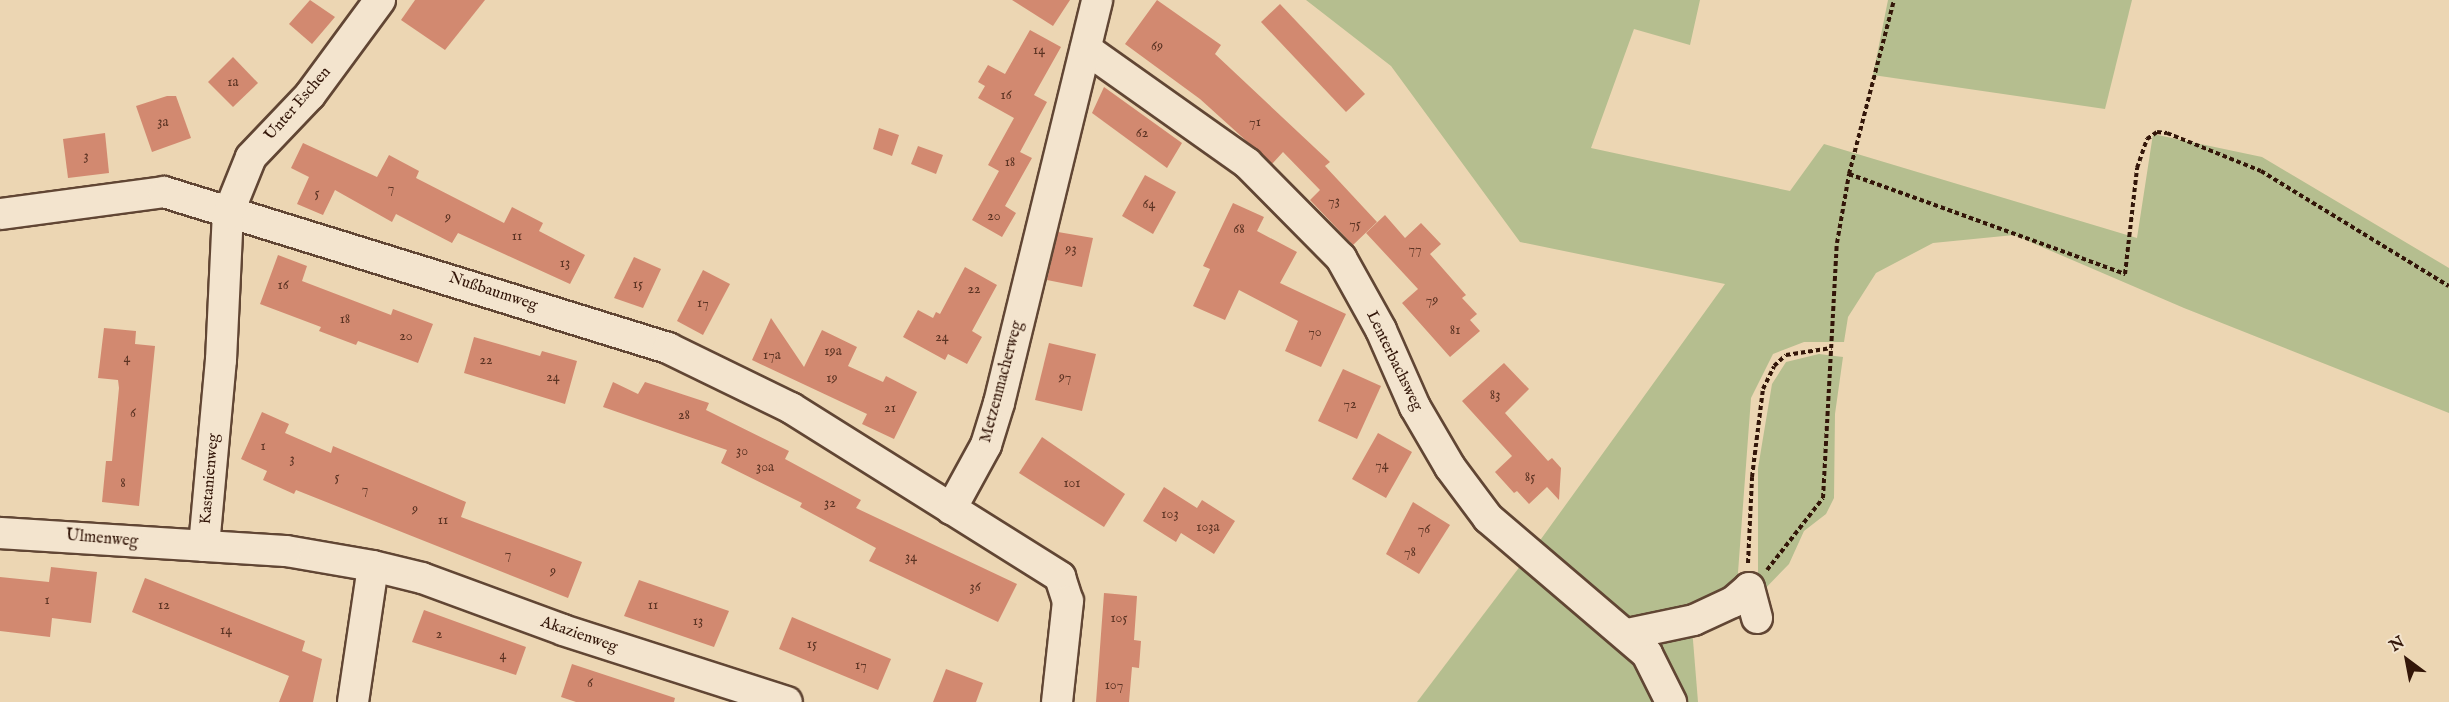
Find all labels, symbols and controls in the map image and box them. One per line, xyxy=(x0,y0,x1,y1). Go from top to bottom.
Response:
house number: 69 xyxy=(1151,38,1163,54)
house number: 14 xyxy=(1033,42,1045,58)
street label: Unter Eschen xyxy=(261,63,335,145)
house number: 1a xyxy=(227,74,239,90)
house number: 16 xyxy=(1000,87,1012,103)
house number: 3a xyxy=(157,114,169,130)
house number: 71 xyxy=(1249,114,1261,130)
house number: 62 xyxy=(1136,125,1148,141)
house number: 3 xyxy=(83,148,89,164)
house number: 18 xyxy=(1005,154,1015,170)
house number: 7 xyxy=(388,180,394,196)
house number: 5 xyxy=(314,185,320,201)
house number: 73 xyxy=(1328,193,1340,209)
house number: 64 xyxy=(1143,196,1155,212)
house number: 20 xyxy=(987,208,1001,224)
house number: 9 xyxy=(445,209,451,225)
house number: 75 xyxy=(1349,216,1361,232)
house number: 68 xyxy=(1233,221,1245,237)
house number: 11 xyxy=(512,228,522,244)
house number: 93 xyxy=(1065,241,1077,257)
house number: 77 xyxy=(1408,241,1422,257)
house number: 13 xyxy=(560,255,570,271)
street label: Nußbaumweg xyxy=(446,269,540,315)
house number: 15 xyxy=(633,276,643,292)
house number: 16 xyxy=(277,277,289,293)
house number: 22 xyxy=(967,281,981,297)
house number: 79 xyxy=(1426,292,1438,308)
house number: 17 xyxy=(697,295,709,311)
street label: Lenterbachsweg xyxy=(1361,308,1427,414)
house number: 18 xyxy=(340,311,350,327)
street label: Metzenmacherweg xyxy=(977,319,1027,445)
house number: 81 xyxy=(1450,322,1460,338)
house number: 70 xyxy=(1308,324,1322,340)
house number: 20 xyxy=(399,328,413,344)
house number: 24 xyxy=(935,329,949,345)
house number: 19a xyxy=(824,343,842,359)
house number: 17a xyxy=(763,347,781,363)
house number: 4 xyxy=(124,350,130,366)
house number: 22 xyxy=(479,352,493,368)
house number: 24 xyxy=(546,369,560,385)
house number: 97 xyxy=(1059,369,1071,385)
house number: 19 xyxy=(826,370,838,386)
house number: 83 xyxy=(1490,387,1500,403)
house number: 72 xyxy=(1343,396,1357,412)
house number: 21 xyxy=(884,400,896,416)
house number: 6 xyxy=(130,405,136,421)
house number: 28 xyxy=(678,407,690,423)
street label: Kastanienweg xyxy=(196,433,224,525)
house number: 1 xyxy=(260,438,266,454)
house number: 30 xyxy=(736,443,748,459)
house number: 3 xyxy=(289,451,295,467)
house number: 74 xyxy=(1375,457,1389,473)
house number: 30a xyxy=(756,459,774,475)
house number: 5 xyxy=(334,469,340,485)
house number: 85 xyxy=(1525,469,1535,485)
house number: 8 xyxy=(120,475,126,491)
house number: 101 xyxy=(1063,475,1081,491)
house number: 7 xyxy=(362,481,368,497)
house number: 32 xyxy=(824,495,836,511)
house number: 9 xyxy=(412,501,418,517)
house number: 103 xyxy=(1161,506,1179,522)
house number: 11 xyxy=(438,512,448,528)
house number: 103a xyxy=(1196,519,1220,535)
house number: 76 xyxy=(1418,521,1430,537)
street label: Ulmenweg xyxy=(65,526,139,552)
house number: 78 xyxy=(1404,544,1416,560)
house number: 7 xyxy=(505,546,511,562)
house number: 34 xyxy=(905,549,917,565)
house number: 9 xyxy=(550,563,556,579)
house number: 36 xyxy=(969,579,981,595)
house number: 1 xyxy=(44,592,50,608)
house number: 12 xyxy=(158,597,170,613)
house number: 11 xyxy=(648,597,658,613)
house number: 105 xyxy=(1110,610,1128,626)
street label: Akazienweg xyxy=(538,613,620,657)
house number: 13 xyxy=(693,613,703,629)
house number: 14 xyxy=(220,622,232,638)
house number: 2 xyxy=(436,626,442,642)
north arrow xyxy=(2377,630,2437,690)
text: N xyxy=(2386,633,2409,657)
house number: 15 xyxy=(807,636,817,652)
house number: 4 xyxy=(500,647,506,663)
house number: 17 xyxy=(855,657,867,673)
house number: 6 xyxy=(587,675,593,691)
house number: 107 xyxy=(1105,677,1123,693)

